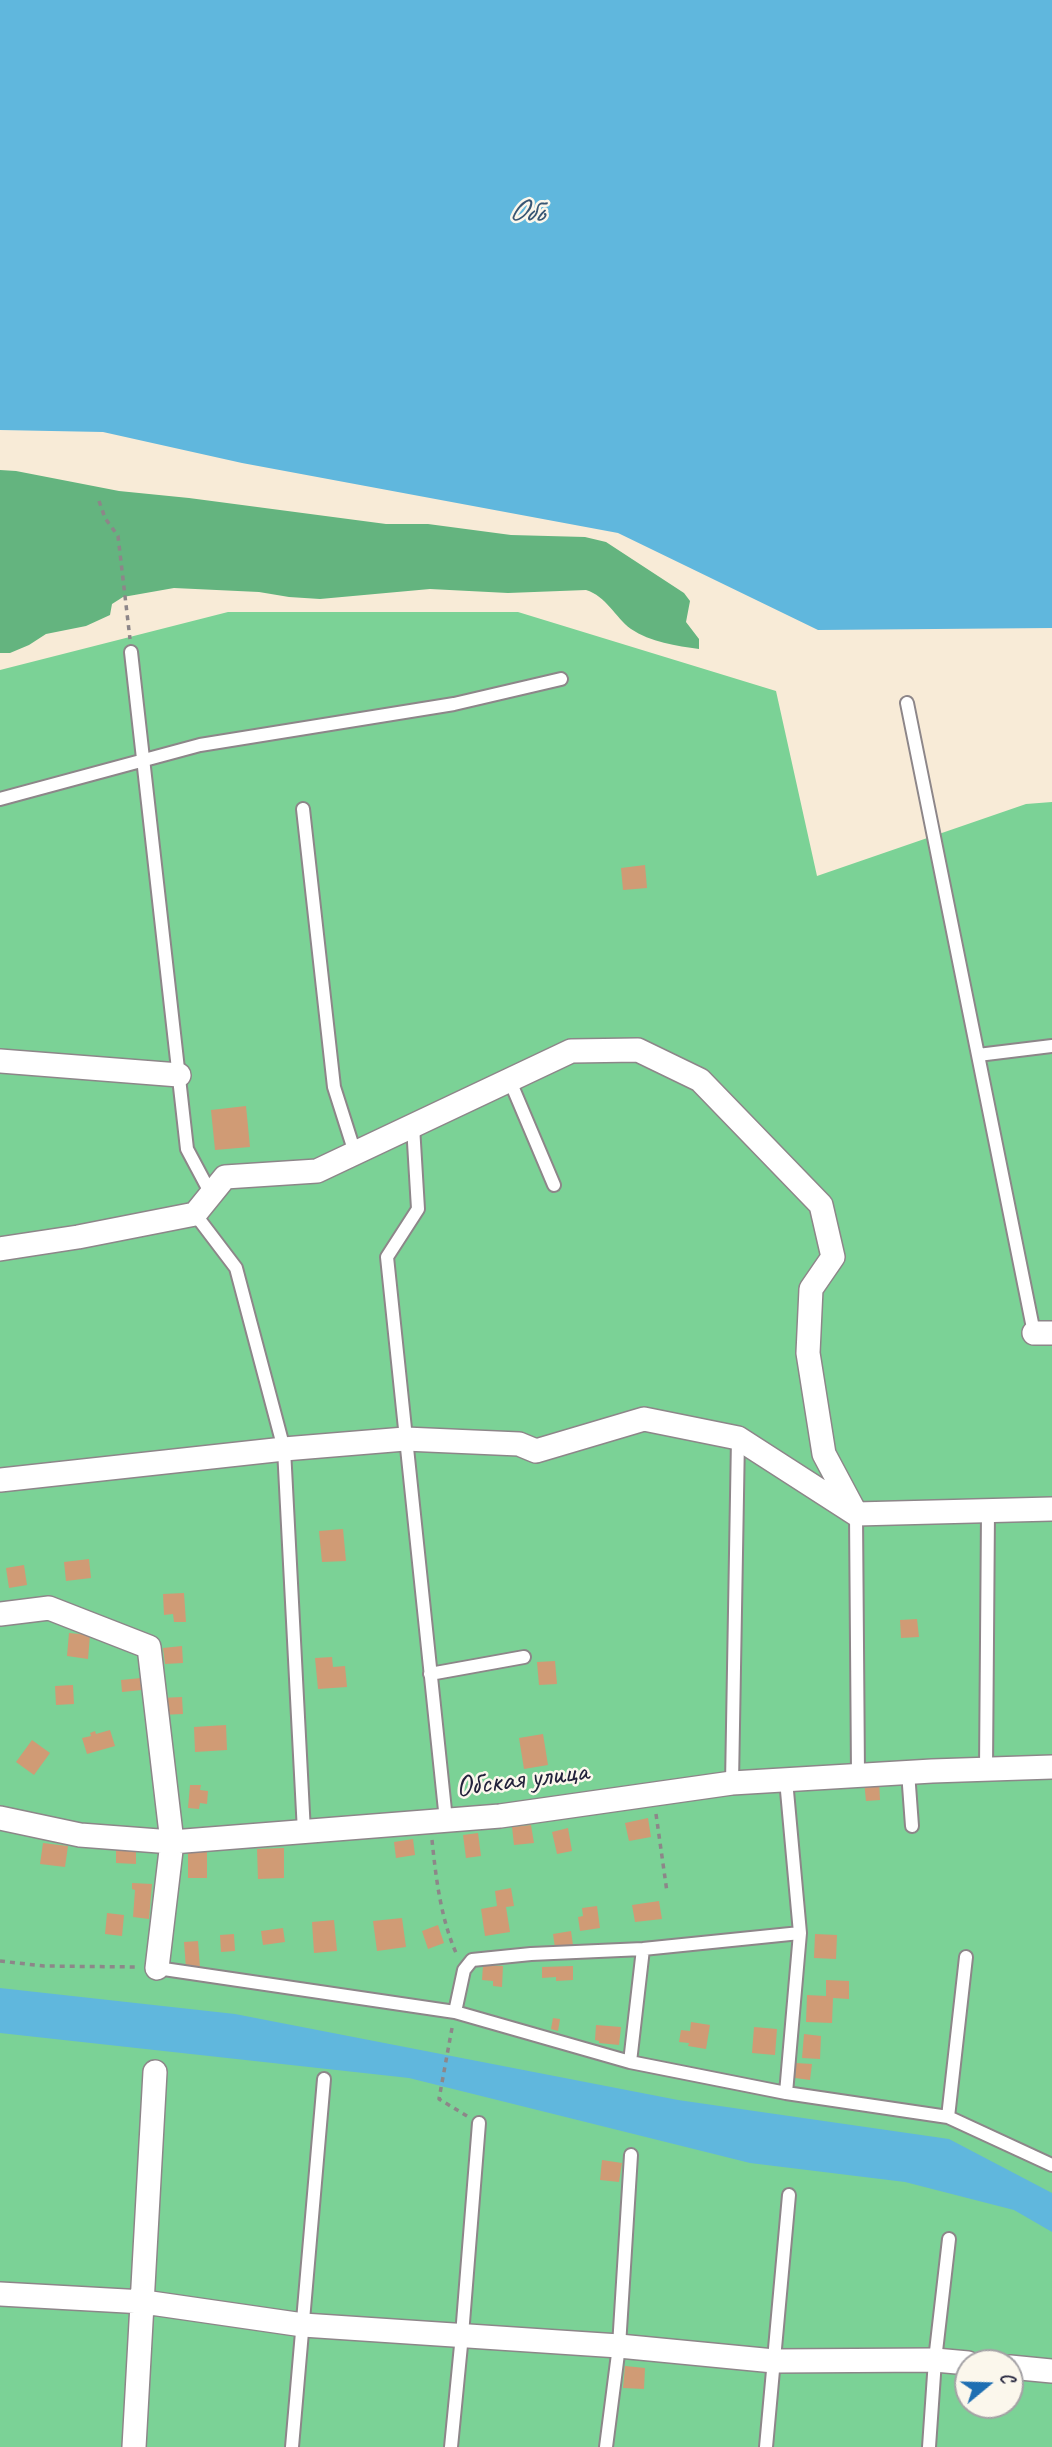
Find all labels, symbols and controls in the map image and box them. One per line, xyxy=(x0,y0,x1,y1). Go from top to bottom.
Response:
water label: Обь xyxy=(507,191,545,233)
street label: Обская улица xyxy=(454,1754,590,1806)
north arrow xyxy=(954,2349,1024,2419)
text: С xyxy=(994,2369,1020,2386)

